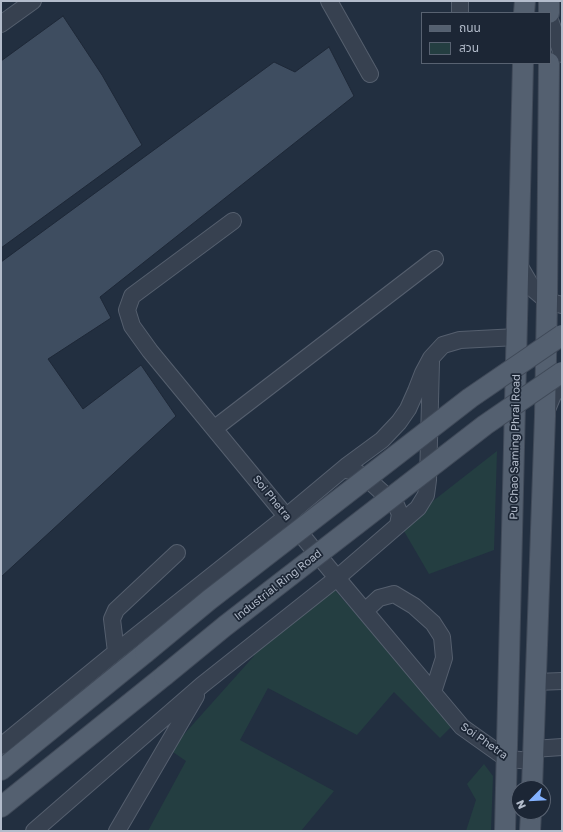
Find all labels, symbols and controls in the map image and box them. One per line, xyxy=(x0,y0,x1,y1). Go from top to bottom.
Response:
legend xyxy=(421,12,551,64)
text: ถนน xyxy=(459,20,481,35)
text: สวน xyxy=(459,40,479,55)
street label: Pu Chao Saming Phrai Road xyxy=(507,374,523,520)
street label: Soi Phetra xyxy=(250,473,294,523)
street label: Industrial Ring Road xyxy=(232,547,324,623)
street label: Soi Phetra xyxy=(458,720,510,762)
north arrow xyxy=(511,780,551,820)
text: N xyxy=(513,798,528,811)

